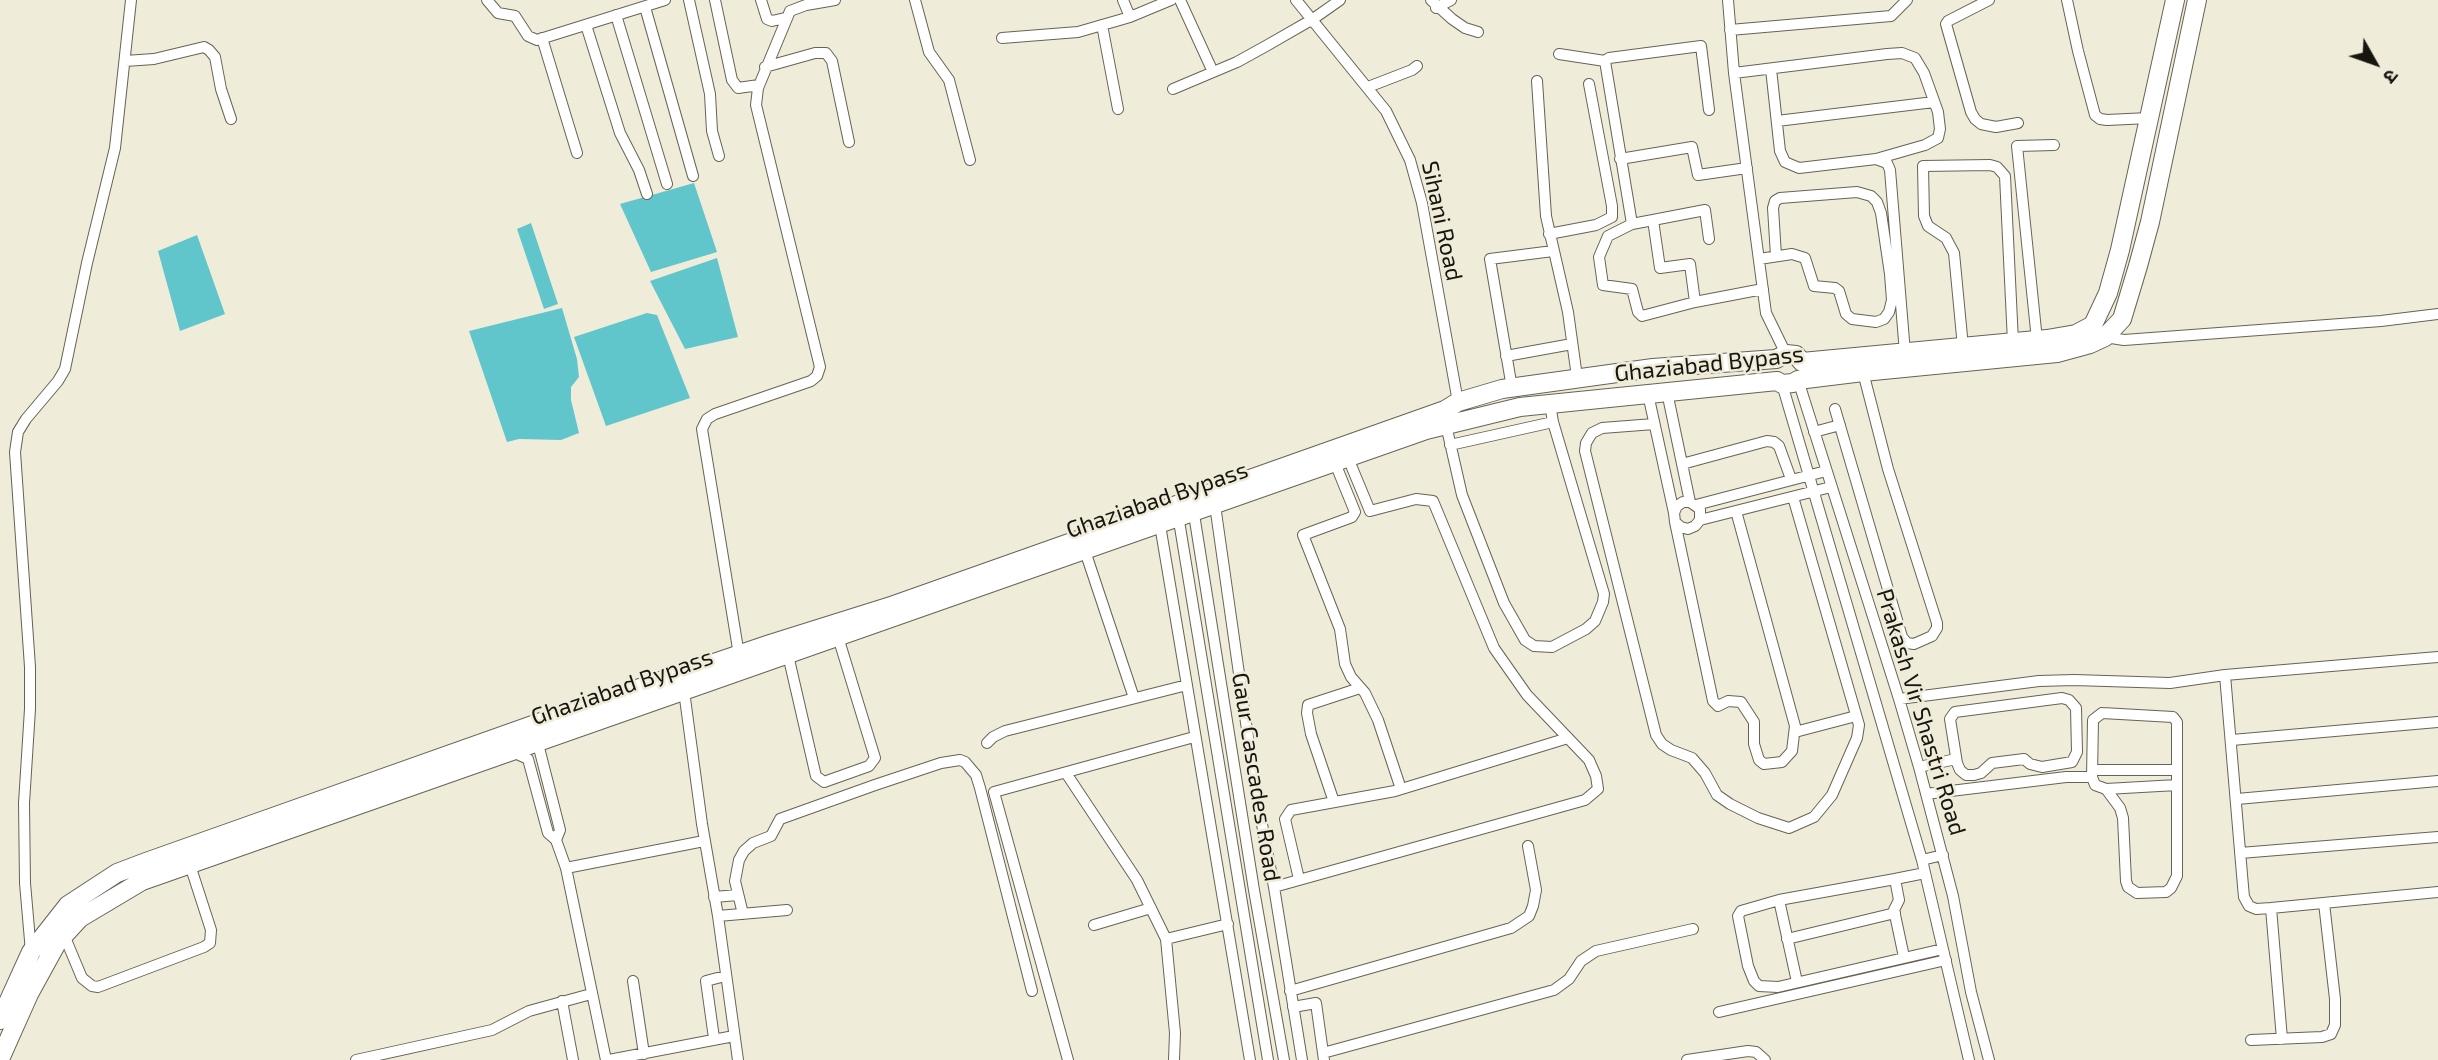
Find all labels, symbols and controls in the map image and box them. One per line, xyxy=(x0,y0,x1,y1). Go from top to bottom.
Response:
north arrow xyxy=(2340,28,2410,98)
text: उ xyxy=(2379,65,2404,88)
street label: Sihani Road xyxy=(1416,159,1468,283)
street label: Ghaziabad Bypass xyxy=(1613,340,1805,388)
street label: Ghaziabad Bypass xyxy=(1063,456,1251,544)
street label: Prakash Vir Shastri Road xyxy=(1870,585,1972,839)
street label: Ghaziabad Bypass xyxy=(528,643,716,731)
street label: Gaur Cascades Road xyxy=(1226,671,1286,883)

